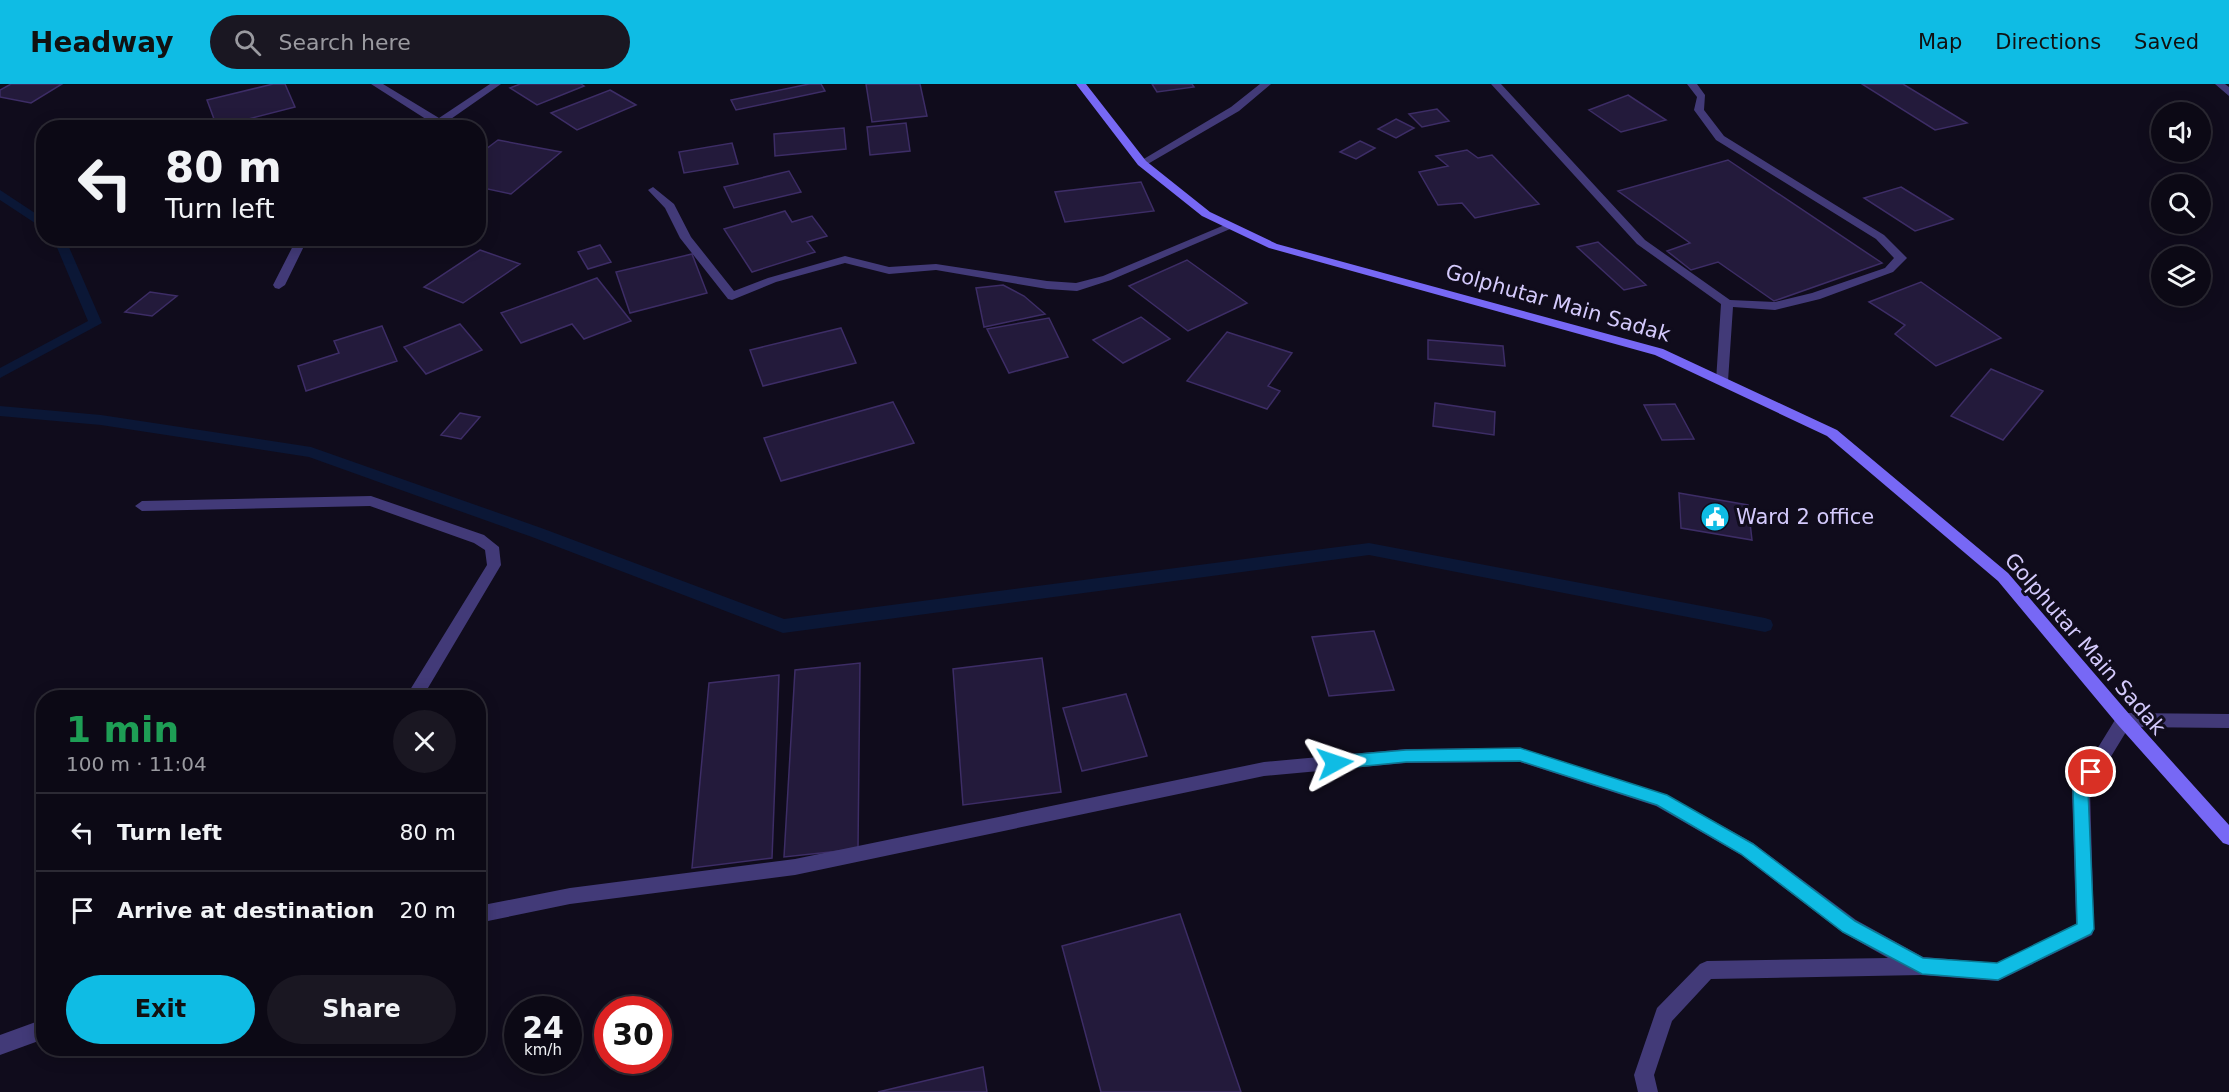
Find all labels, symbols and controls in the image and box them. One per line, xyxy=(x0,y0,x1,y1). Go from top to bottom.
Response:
search box xyxy=(210,15,630,69)
text: Headway xyxy=(30,26,174,59)
icon: search xyxy=(231,26,264,59)
text: Search here xyxy=(279,30,411,55)
text: Map xyxy=(1918,30,1962,54)
text: Directions xyxy=(1995,30,2101,54)
text: Saved xyxy=(2134,30,2199,54)
map controls xyxy=(2151,102,2211,306)
button: sound xyxy=(2151,102,2211,162)
text: 80 m xyxy=(165,143,282,192)
icon: left xyxy=(66,144,144,222)
button: search xyxy=(2151,174,2211,234)
text: Turn left xyxy=(165,193,275,224)
button: layers xyxy=(2151,246,2211,306)
street label: Golphutar Main Sadak xyxy=(1443,259,1674,347)
public building icon: Ward 2 office xyxy=(1699,501,1731,533)
place label: Ward 2 office xyxy=(1736,505,1874,529)
street label: Golphutar Main Sadak xyxy=(2000,548,2171,740)
text: 1 min xyxy=(66,709,179,750)
button: close xyxy=(393,710,456,773)
position arrow xyxy=(1303,731,1367,795)
pin xyxy=(2065,746,2116,797)
text: 100 m · 11:04 xyxy=(66,752,207,776)
icon: arrive xyxy=(2074,755,2107,788)
icon: left xyxy=(66,816,99,849)
text: Turn left xyxy=(117,820,222,845)
text: 80 m xyxy=(400,820,456,845)
icon: arrive xyxy=(66,894,99,927)
text: Arrive at destination xyxy=(117,898,374,923)
text: 20 m xyxy=(400,898,456,923)
button: Exit xyxy=(66,975,255,1044)
button: Share xyxy=(267,975,456,1044)
speed limit sign: 30 xyxy=(594,996,672,1074)
text: 24 xyxy=(522,1010,564,1045)
text: km/h xyxy=(524,1041,562,1059)

